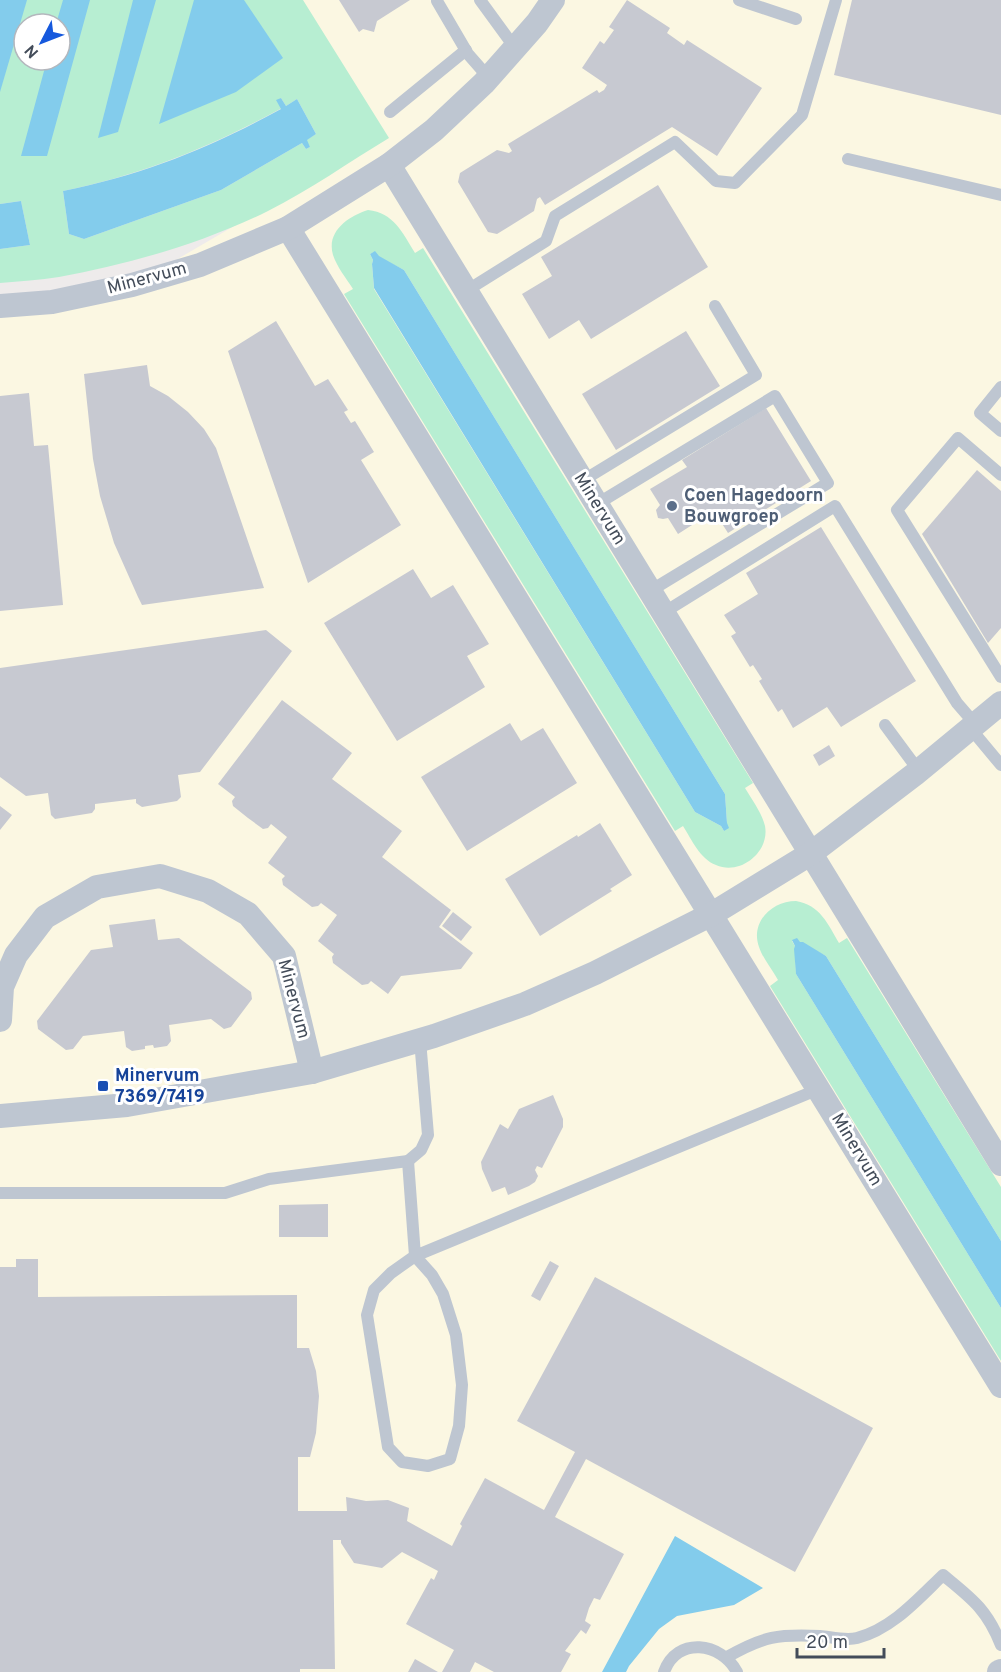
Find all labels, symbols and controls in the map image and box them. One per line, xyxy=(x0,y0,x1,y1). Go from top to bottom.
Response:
north arrow xyxy=(12,12,72,72)
text: N xyxy=(21,40,44,62)
street label: Minervum xyxy=(105,257,189,301)
street label: Minervum xyxy=(568,468,630,550)
place label: Coen Hagedoorn Bouwgroep xyxy=(684,485,823,529)
marker: Coen Hagedoorn Bouwgroep xyxy=(665,499,679,513)
street label: Minervum xyxy=(271,957,315,1041)
place label: Minervum 7369/7419 xyxy=(115,1065,205,1109)
marker: Minervum 7369/7419 xyxy=(96,1079,110,1093)
street label: Minervum xyxy=(825,1109,887,1191)
scale bar xyxy=(797,1621,884,1659)
text: 20 m xyxy=(806,1632,848,1655)

